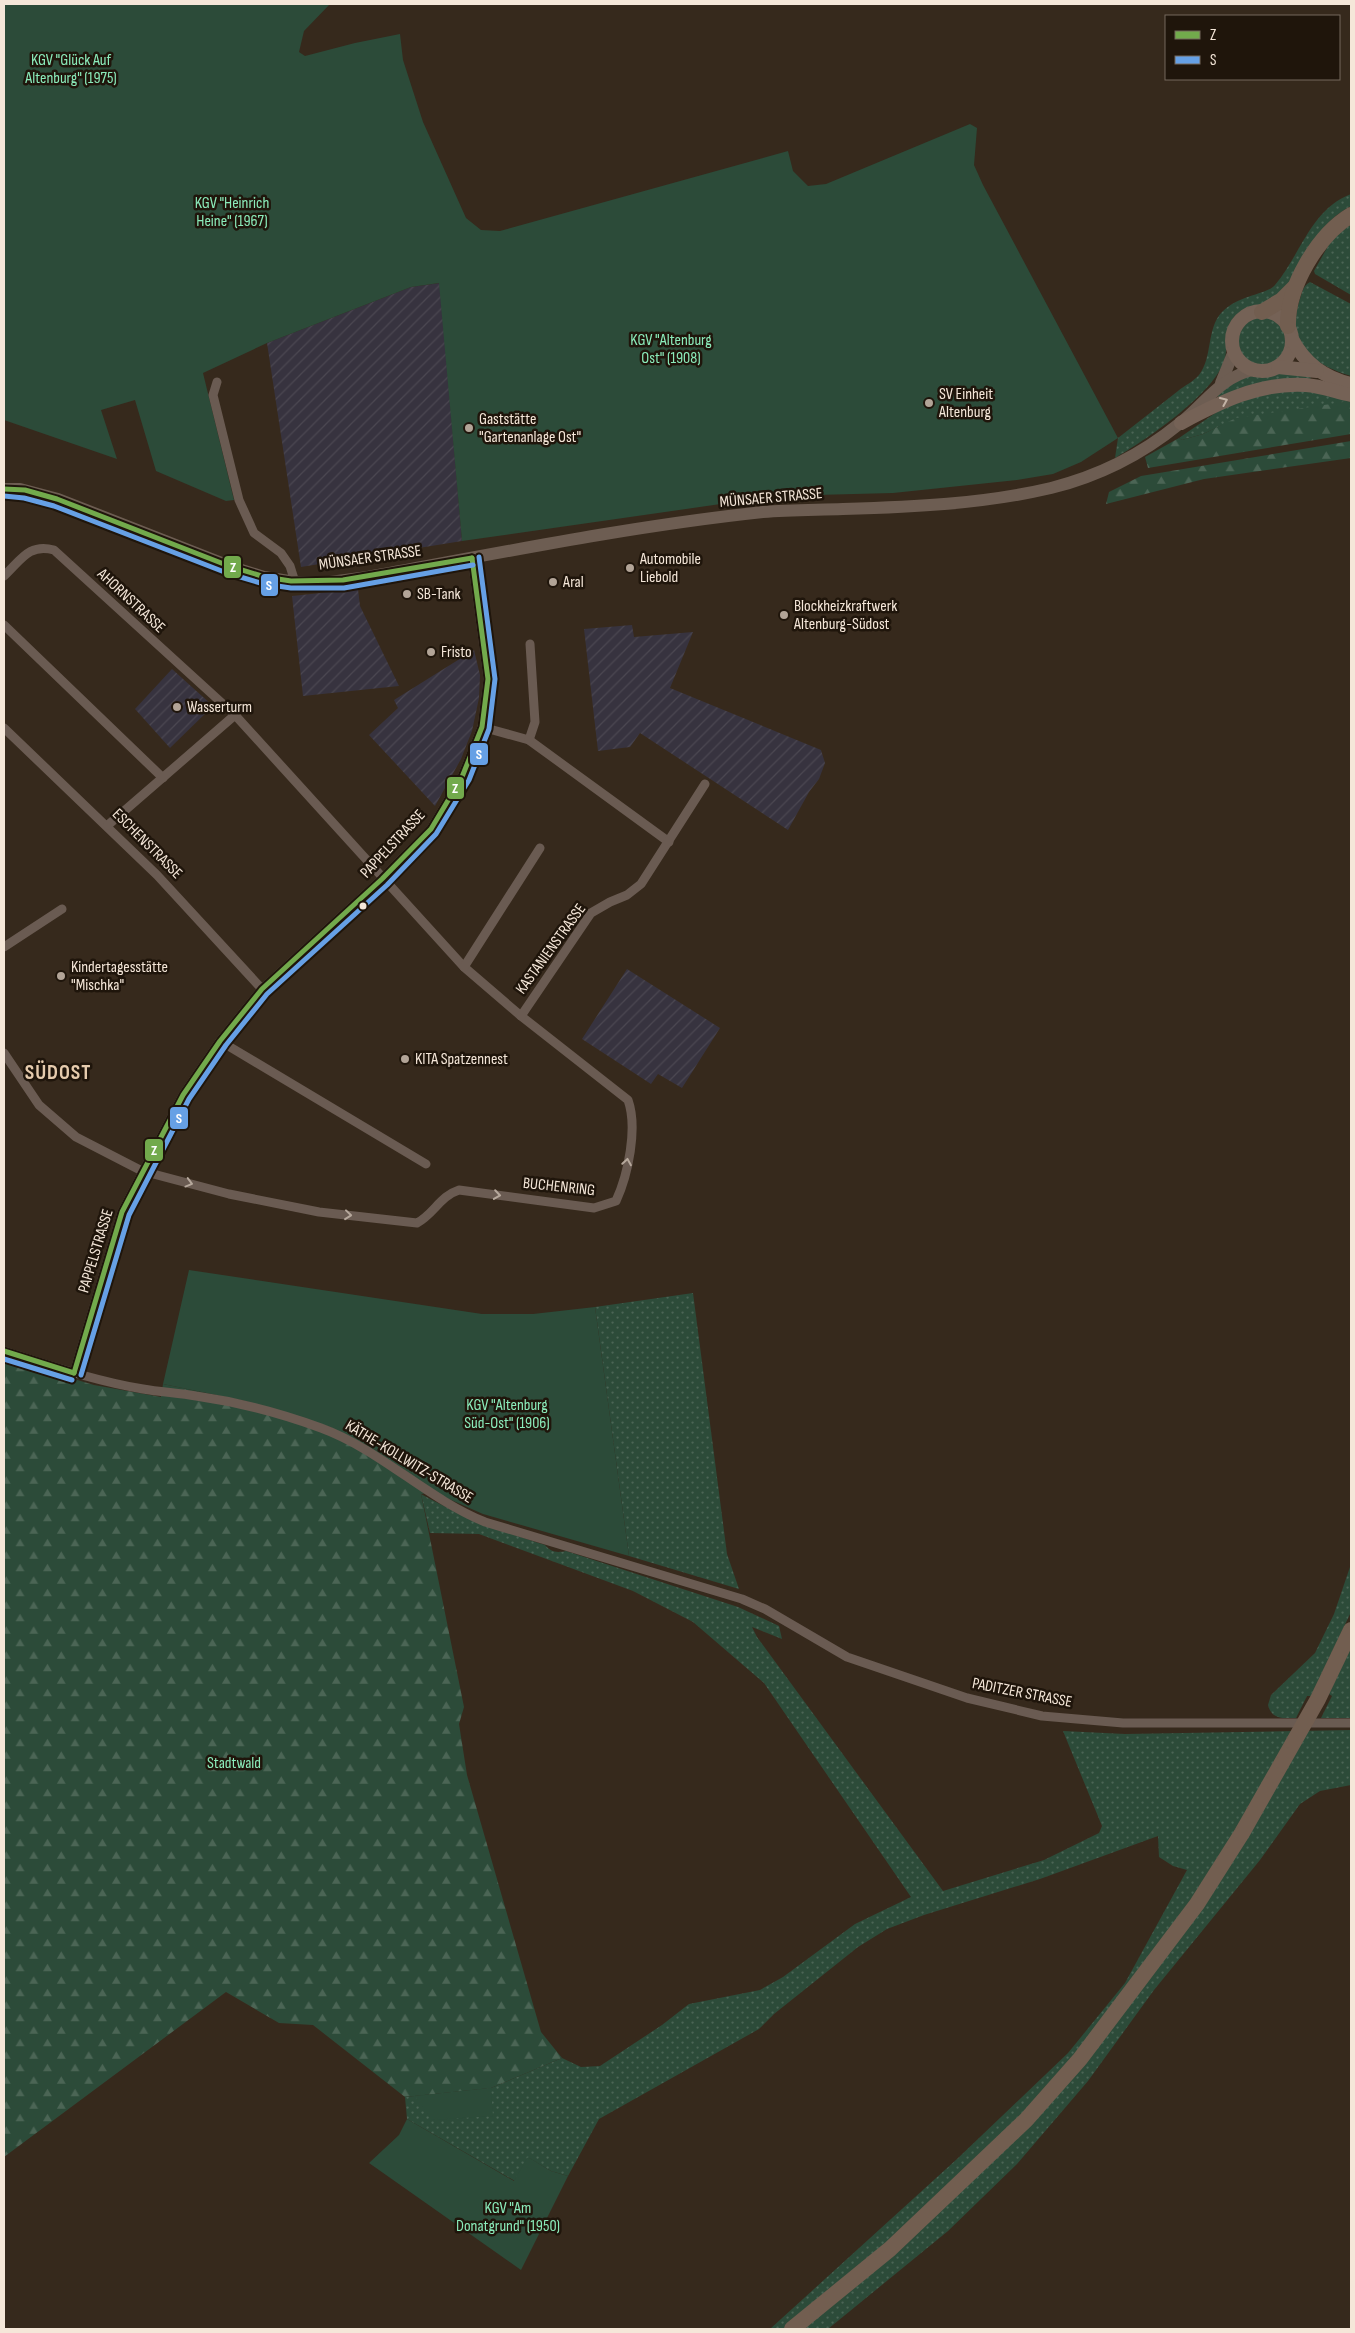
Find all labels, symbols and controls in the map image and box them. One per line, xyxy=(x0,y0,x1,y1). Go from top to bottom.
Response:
legend xyxy=(1165,15,1340,80)
text: Z xyxy=(1210,26,1216,45)
park label: KGV "Glück Auf Altenburg" (1975) xyxy=(24,51,117,88)
text: S xyxy=(1210,51,1216,70)
park label: KGV "Heinrich Heine" (1967) xyxy=(195,194,269,231)
park label: KGV "Altenburg Ost" (1908) xyxy=(630,331,712,368)
place label: SV Einheit Altenburg xyxy=(938,385,993,422)
marker: SV Einheit Altenburg xyxy=(923,397,935,409)
one-way arrow xyxy=(1219,397,1228,408)
place label: Gaststätte "Gartenanlage Ost" xyxy=(479,410,581,447)
marker: Gaststätte "Gartenanlage Ost" xyxy=(463,422,475,434)
street label: MÜNSAER STRASSE xyxy=(719,484,823,512)
street label: MÜNSAER STRASSE xyxy=(318,541,422,575)
place label: Automobile Liebold xyxy=(639,550,701,587)
line badge: Z xyxy=(223,555,242,579)
text: Z xyxy=(230,559,236,576)
marker: Automobile Liebold xyxy=(624,562,636,574)
street label: AHORNSTRASSE xyxy=(92,564,169,637)
line badge: S xyxy=(260,573,279,597)
place label: Aral xyxy=(562,573,584,592)
marker: Aral xyxy=(547,576,559,588)
text: S xyxy=(266,577,272,594)
place label: SB-Tank xyxy=(417,585,461,604)
marker: SB-Tank xyxy=(401,588,413,600)
place label: Blockheizkraftwerk Altenburg-Südost xyxy=(793,597,897,634)
marker: Blockheizkraftwerk Altenburg-Südost xyxy=(778,609,790,621)
place label: Fristo xyxy=(441,643,472,662)
marker: Fristo xyxy=(425,646,437,658)
place label: Wasserturm xyxy=(187,698,252,717)
marker: Wasserturm xyxy=(171,701,183,713)
line badge: S xyxy=(469,742,489,766)
text: S xyxy=(476,746,482,763)
line badge: Z xyxy=(446,776,465,800)
text: Z xyxy=(452,780,458,797)
street label: ESCHENSTRASSE xyxy=(108,805,186,883)
street label: PAPPELSTRASSE xyxy=(357,806,429,882)
street label: KASTANIENSTRASSE xyxy=(512,900,590,998)
unlabelled marker xyxy=(358,901,368,911)
place label: Kindertagesstätte "Mischka" xyxy=(71,958,168,995)
marker: Kindertagesstätte "Mischka" xyxy=(55,970,67,982)
place label: KITA Spatzennest xyxy=(415,1050,508,1069)
marker: KITA Spatzennest xyxy=(399,1053,411,1065)
district label: SÜDOST xyxy=(25,1060,91,1085)
line badge: S xyxy=(169,1106,189,1130)
text: S xyxy=(176,1110,182,1127)
line badge: Z xyxy=(144,1138,164,1162)
text: Z xyxy=(151,1142,157,1159)
one-way arrow xyxy=(622,1157,632,1166)
street label: BUCHENRING xyxy=(522,1174,596,1200)
one-way arrow xyxy=(184,1178,192,1188)
one-way arrow xyxy=(493,1189,501,1200)
street label: PAPPELSTRASSE xyxy=(74,1207,118,1295)
one-way arrow xyxy=(344,1209,352,1220)
park label: KGV "Altenburg Süd-Ost" (1906) xyxy=(464,1396,550,1433)
street label: KÄTHE-KOLLWITZ-STRASSE xyxy=(342,1416,476,1508)
street label: PADITZER STRASSE xyxy=(970,1674,1074,1712)
park label: Stadtwald xyxy=(207,1754,261,1773)
park label: KGV "Am Donatgrund" (1950) xyxy=(456,2199,560,2236)

